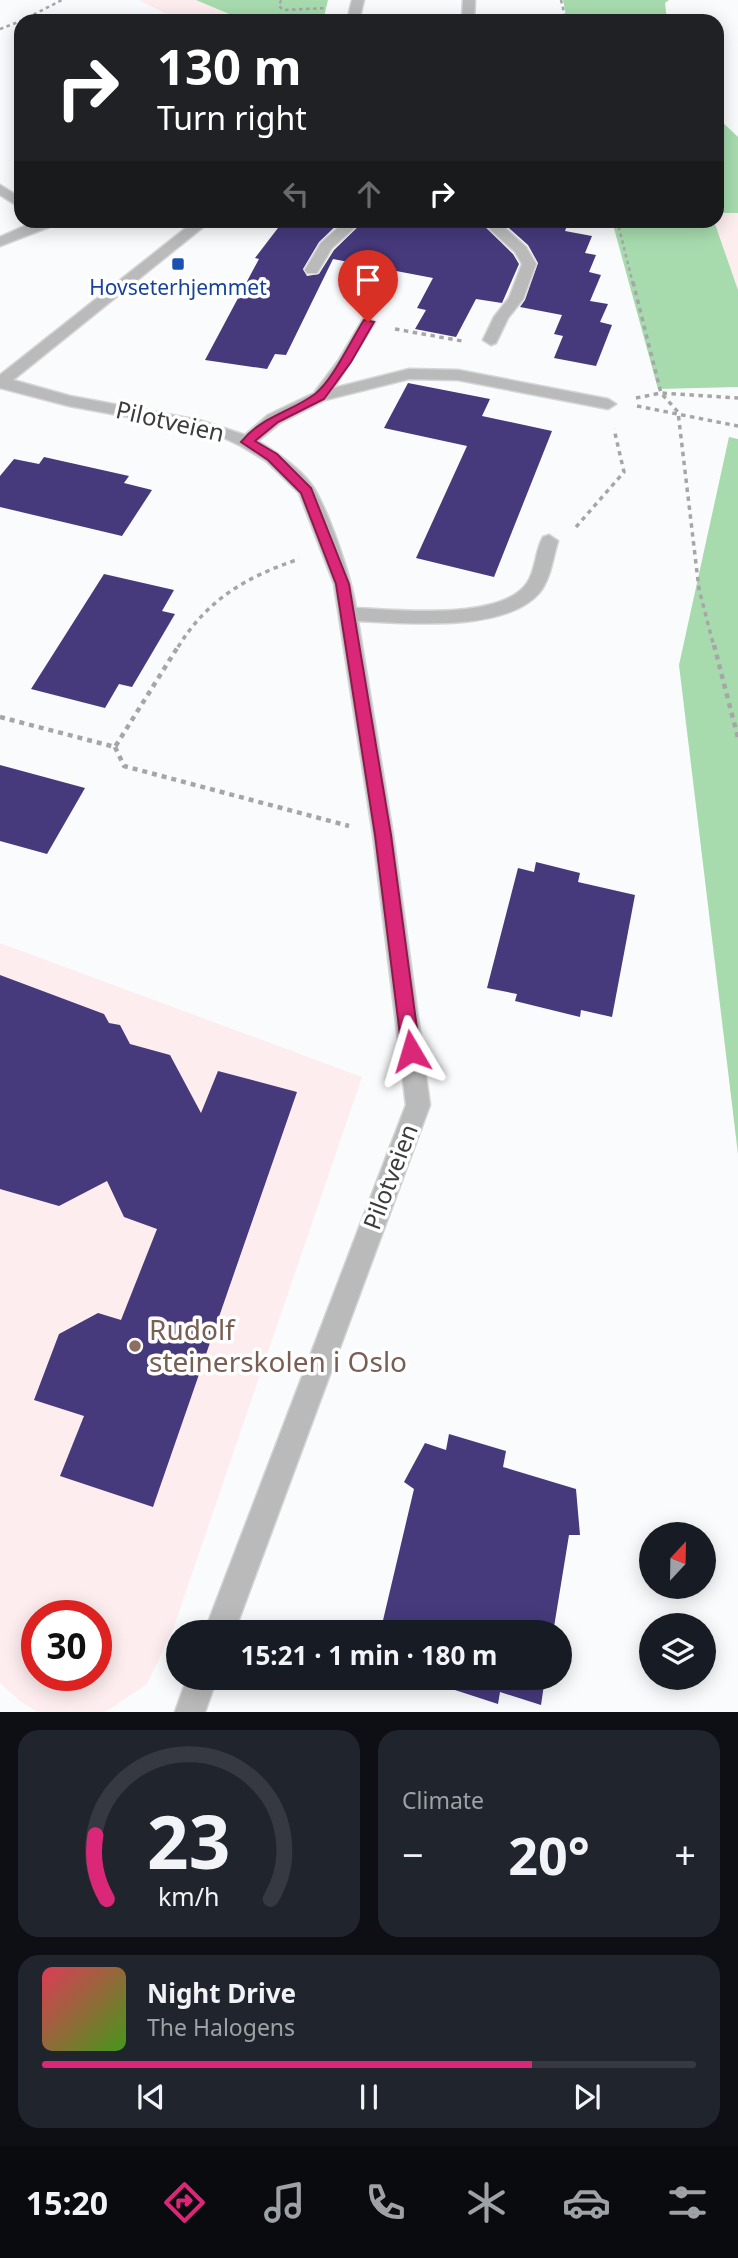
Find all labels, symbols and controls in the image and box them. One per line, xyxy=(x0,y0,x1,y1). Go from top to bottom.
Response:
text: 130 m xyxy=(157,33,302,99)
icon: right xyxy=(42,42,133,133)
text: Turn right xyxy=(157,96,307,139)
icon: left xyxy=(277,175,315,213)
icon: ahead xyxy=(350,175,388,213)
icon: right xyxy=(423,175,461,213)
pin xyxy=(338,250,398,322)
marker: Hovseterhjemmet xyxy=(170,256,186,272)
icon: arrive xyxy=(349,261,387,299)
place label: Hovseterhjemmet xyxy=(89,273,267,301)
street label: Pilotveien xyxy=(113,392,228,449)
position arrow xyxy=(374,1014,448,1088)
street label: Pilotveien xyxy=(354,1119,425,1234)
place label: Rudolf steinerskolen i Oslo xyxy=(149,1310,407,1380)
marker: Rudolf steinerskolen i Oslo xyxy=(127,1338,143,1354)
north arrow xyxy=(639,1522,716,1600)
map controls xyxy=(639,1522,716,1690)
speed limit sign: 30 xyxy=(21,1600,112,1691)
button: layers xyxy=(639,1613,716,1690)
text: 15:21 · 1 min · 180 m xyxy=(241,1637,497,1673)
text: Climate xyxy=(402,1784,484,1816)
text: 23 xyxy=(147,1792,231,1891)
text: 20° xyxy=(508,1819,590,1890)
text: − xyxy=(402,1828,424,1880)
text: + xyxy=(674,1828,696,1880)
text: km/h xyxy=(158,1879,220,1913)
text: Night Drive xyxy=(147,1975,296,2011)
text: The Halogens xyxy=(147,2011,295,2043)
icon: previous xyxy=(132,2078,170,2116)
icon: pause xyxy=(350,2078,388,2116)
icon: next xyxy=(568,2078,606,2116)
icon: directions xyxy=(160,2178,209,2227)
icon: music xyxy=(260,2178,309,2227)
icon: phone xyxy=(361,2178,410,2227)
icon: climate xyxy=(462,2178,511,2227)
icon: car xyxy=(562,2178,611,2227)
icon: filters xyxy=(663,2178,712,2227)
text: 15:20 xyxy=(26,2181,108,2224)

